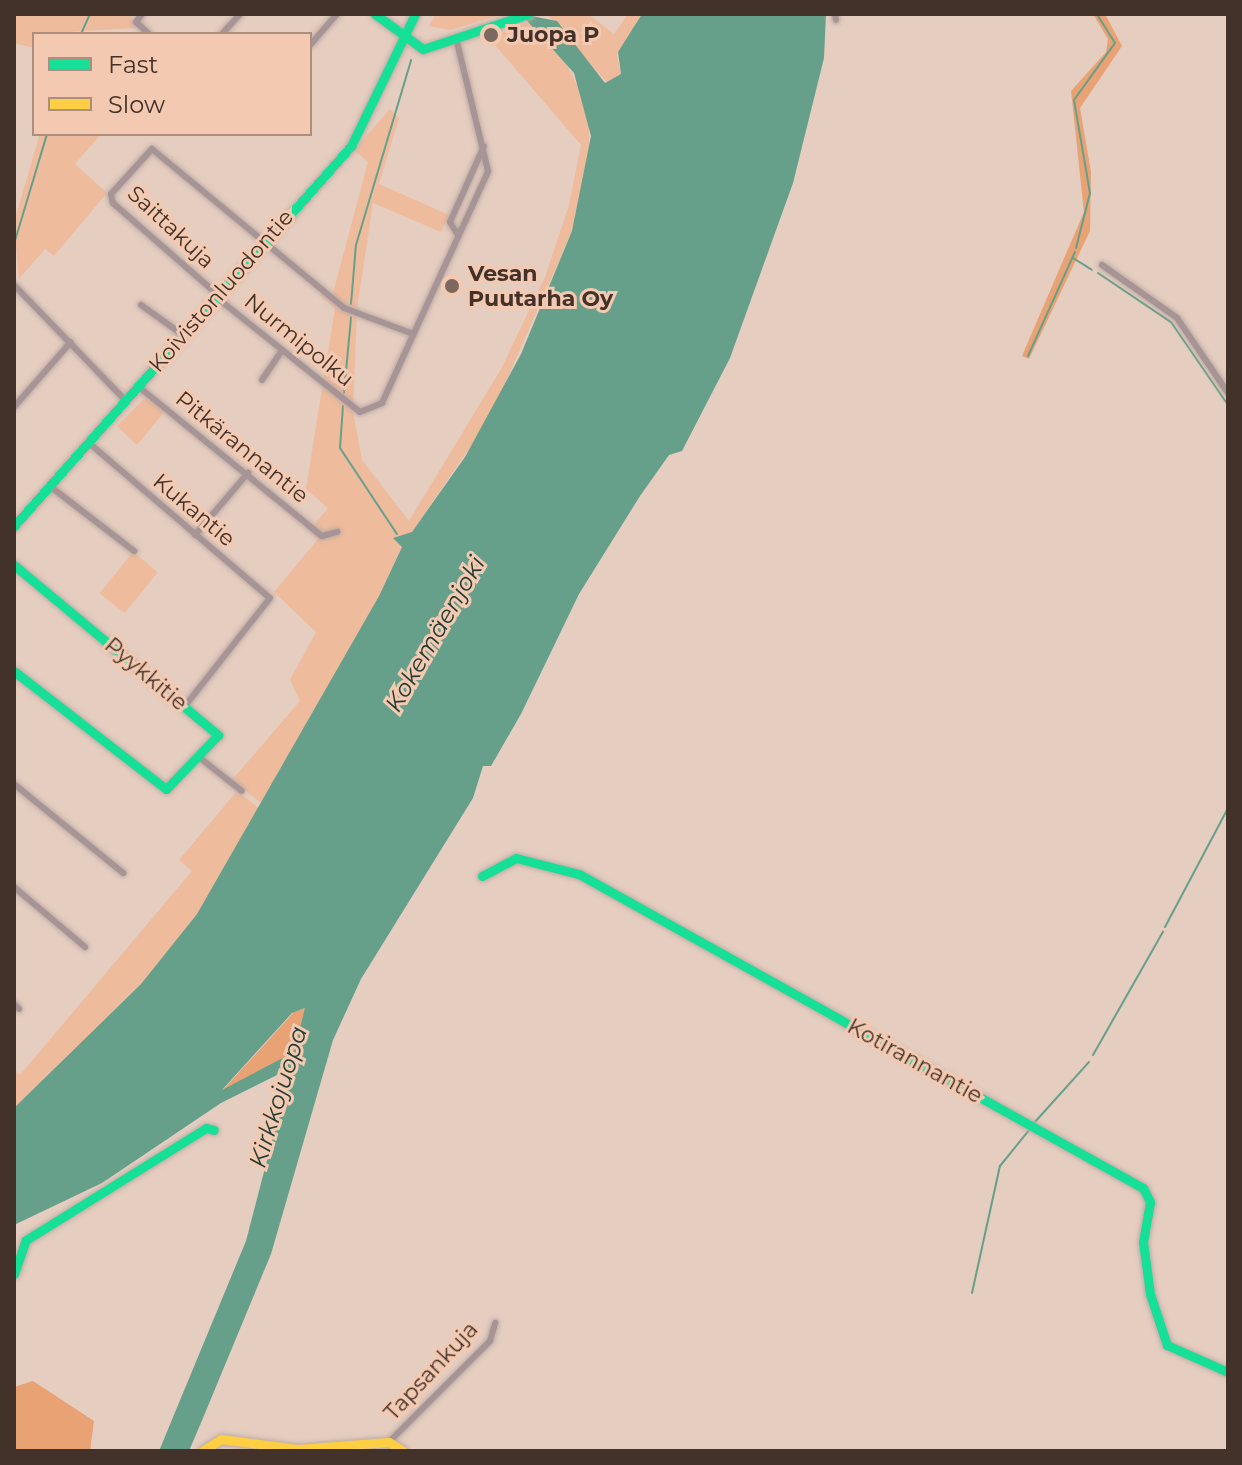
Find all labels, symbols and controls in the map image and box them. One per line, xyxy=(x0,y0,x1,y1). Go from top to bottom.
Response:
place label: Juopa P xyxy=(507,22,599,48)
marker: Juopa P xyxy=(482,26,500,44)
legend xyxy=(32,32,312,136)
text: Fast xyxy=(108,50,158,79)
text: Slow xyxy=(108,90,165,119)
street label: Saittakuja xyxy=(122,180,220,274)
street label: Koivistonluodontie xyxy=(143,204,299,378)
place label: Vesan Puutarha Oy xyxy=(468,260,613,312)
marker: Vesan Puutarha Oy xyxy=(443,277,461,295)
street label: Nurmipolku xyxy=(239,288,359,392)
street label: Pitkärannantie xyxy=(170,385,314,509)
street label: Kukantie xyxy=(148,468,240,552)
water label: Kokemäenjoki xyxy=(379,551,491,717)
street label: Pyykkitie xyxy=(99,632,193,716)
street label: Kotirannantie xyxy=(843,1013,987,1109)
water label: Kirkkojuopa xyxy=(243,1023,313,1171)
street label: Tapsankuja xyxy=(379,1316,483,1426)

